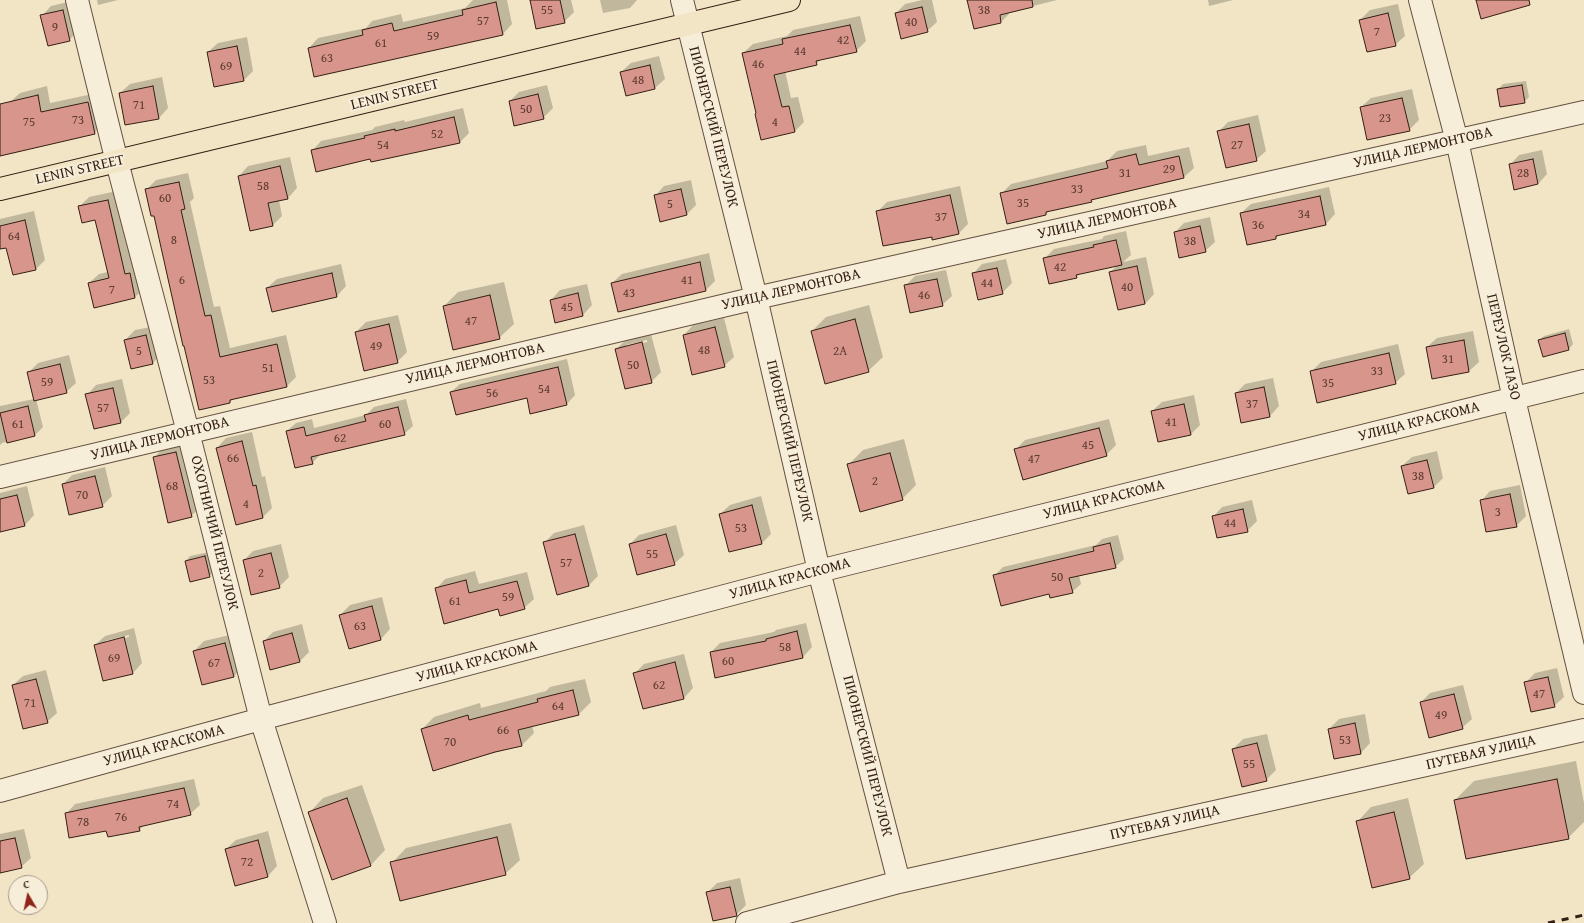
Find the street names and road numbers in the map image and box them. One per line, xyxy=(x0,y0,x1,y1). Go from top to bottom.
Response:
street label: ПИОНЕРСКИЙ ПЕРЕУЛОК xyxy=(684,45,742,209)
street label: LENIN STREET xyxy=(349,75,441,115)
street label: УЛИЦА ЛЕРМОНТОВА xyxy=(1352,123,1494,173)
street label: LENIN STREET xyxy=(34,151,126,189)
street label: УЛИЦА ЛЕРМОНТОВА xyxy=(1036,194,1178,244)
street label: УЛИЦА ЛЕРМОНТОВА xyxy=(720,265,862,315)
street label: ПЕРЕУЛОК ЛАЗО xyxy=(1482,292,1524,402)
street label: УЛИЦА ЛЕРМОНТОВА xyxy=(404,339,546,389)
street label: ПИОНЕРСКИЙ ПЕРЕУЛОК xyxy=(762,358,816,524)
street label: УЛИЦА КРАСКОМА xyxy=(1356,398,1482,446)
street label: УЛИЦА ЛЕРМОНТОВА xyxy=(89,413,231,465)
street label: ОХОТНИЧИЙ ПЕРЕУЛОК xyxy=(186,454,242,612)
street label: УЛИЦА КРАСКОМА xyxy=(1041,476,1167,524)
street label: УЛИЦА КРАСКОМА xyxy=(728,554,852,604)
street label: УЛИЦА КРАСКОМА xyxy=(415,637,539,687)
street label: ПИОНЕРСКИЙ ПЕРЕУЛОК xyxy=(838,674,896,838)
street label: УЛИЦА КРАСКОМА xyxy=(102,721,226,771)
street label: ПУТЕВАЯ УЛИЦА xyxy=(1424,732,1538,774)
street label: ПУТЕВАЯ УЛИЦА xyxy=(1108,802,1222,844)

